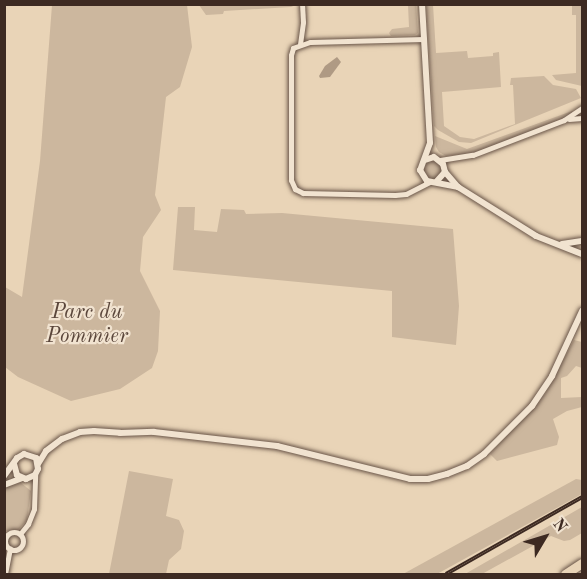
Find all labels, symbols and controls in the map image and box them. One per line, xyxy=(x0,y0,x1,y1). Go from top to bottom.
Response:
park label: Parc du Pommier xyxy=(46,300,128,350)
north arrow xyxy=(515,507,575,567)
text: N xyxy=(549,516,569,536)

